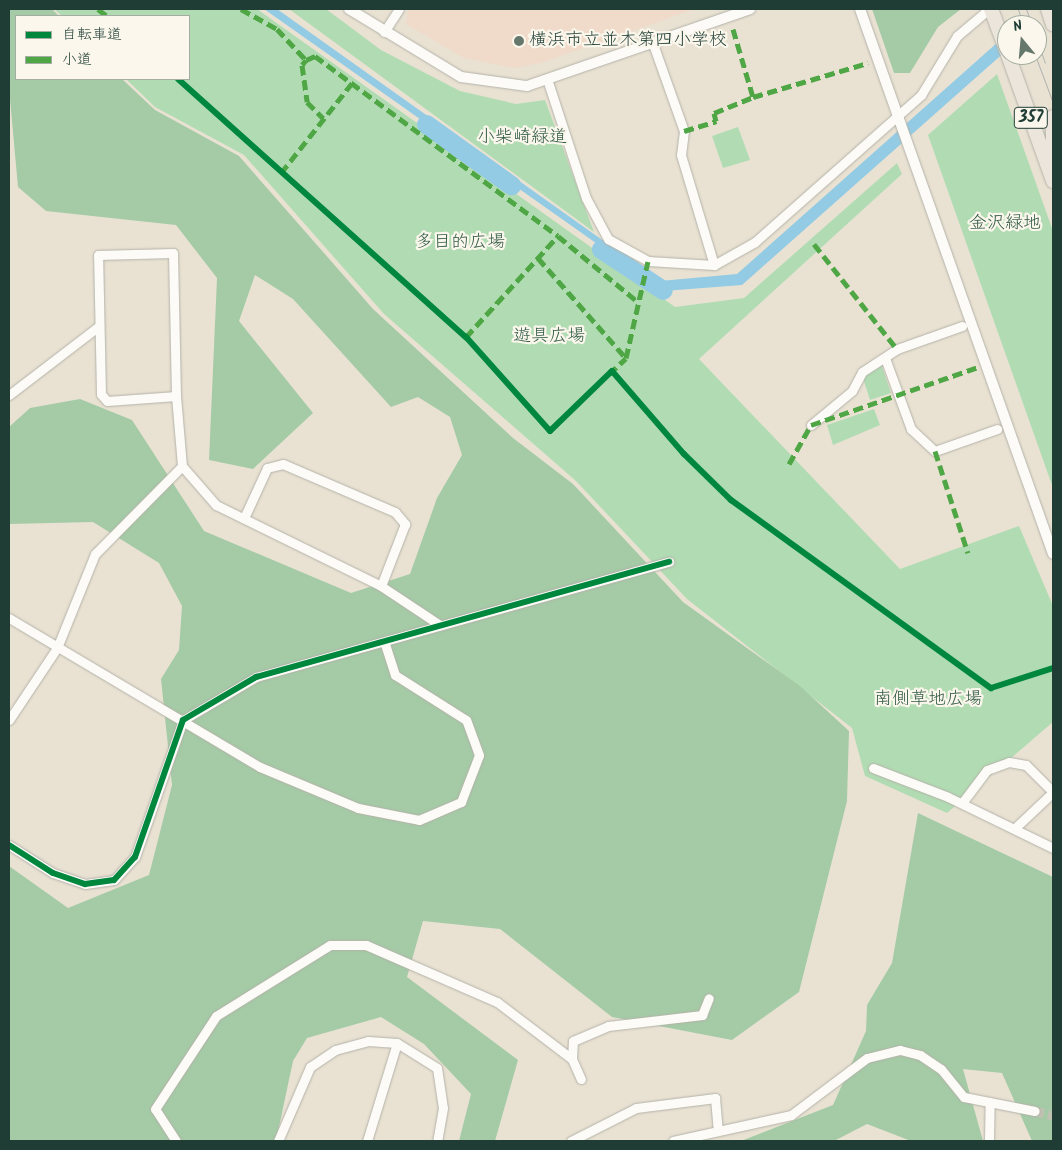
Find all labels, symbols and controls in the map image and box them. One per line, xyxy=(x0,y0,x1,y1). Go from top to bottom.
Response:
legend xyxy=(15,15,190,80)
north arrow xyxy=(997,15,1047,65)
text: N xyxy=(1010,15,1025,38)
text: 自転車道 xyxy=(62,23,122,47)
place label: 横浜市立並木第四小学校 xyxy=(529,30,727,52)
marker: 横浜市立並木第四小学校 xyxy=(513,35,525,47)
text: 小道 xyxy=(62,48,92,72)
road number: 357 xyxy=(1014,105,1048,132)
park label: 小柴崎緑道 xyxy=(477,127,567,149)
park label: 金沢緑地 xyxy=(969,213,1041,235)
park label: 多目的広場 xyxy=(415,232,505,254)
park label: 遊具広場 xyxy=(513,326,585,348)
park label: 南側草地広場 xyxy=(874,689,982,711)

